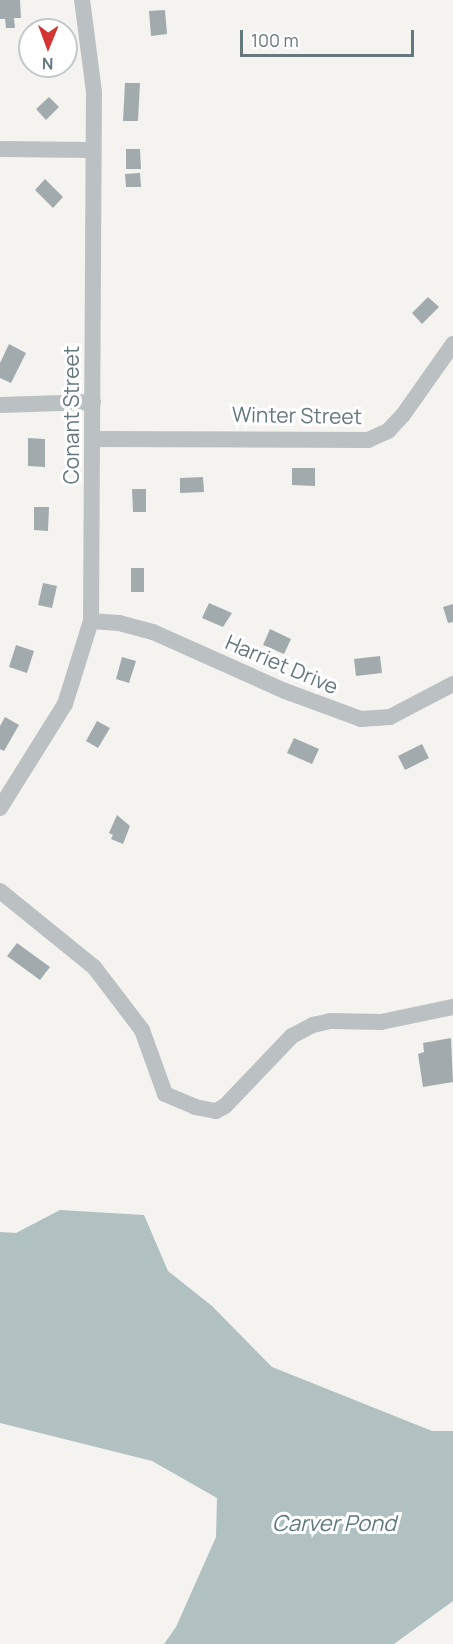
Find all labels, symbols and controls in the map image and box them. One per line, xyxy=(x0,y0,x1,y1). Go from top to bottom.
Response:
north arrow xyxy=(18,18,78,78)
scale bar xyxy=(243,18,417,56)
text: 100 m xyxy=(251,28,299,52)
text: N xyxy=(42,53,54,75)
street label: Conant Street xyxy=(58,346,84,484)
street label: Winter Street xyxy=(232,401,362,429)
street label: Harriet Drive xyxy=(222,629,342,699)
water label: Carver Pond xyxy=(272,1511,396,1537)

